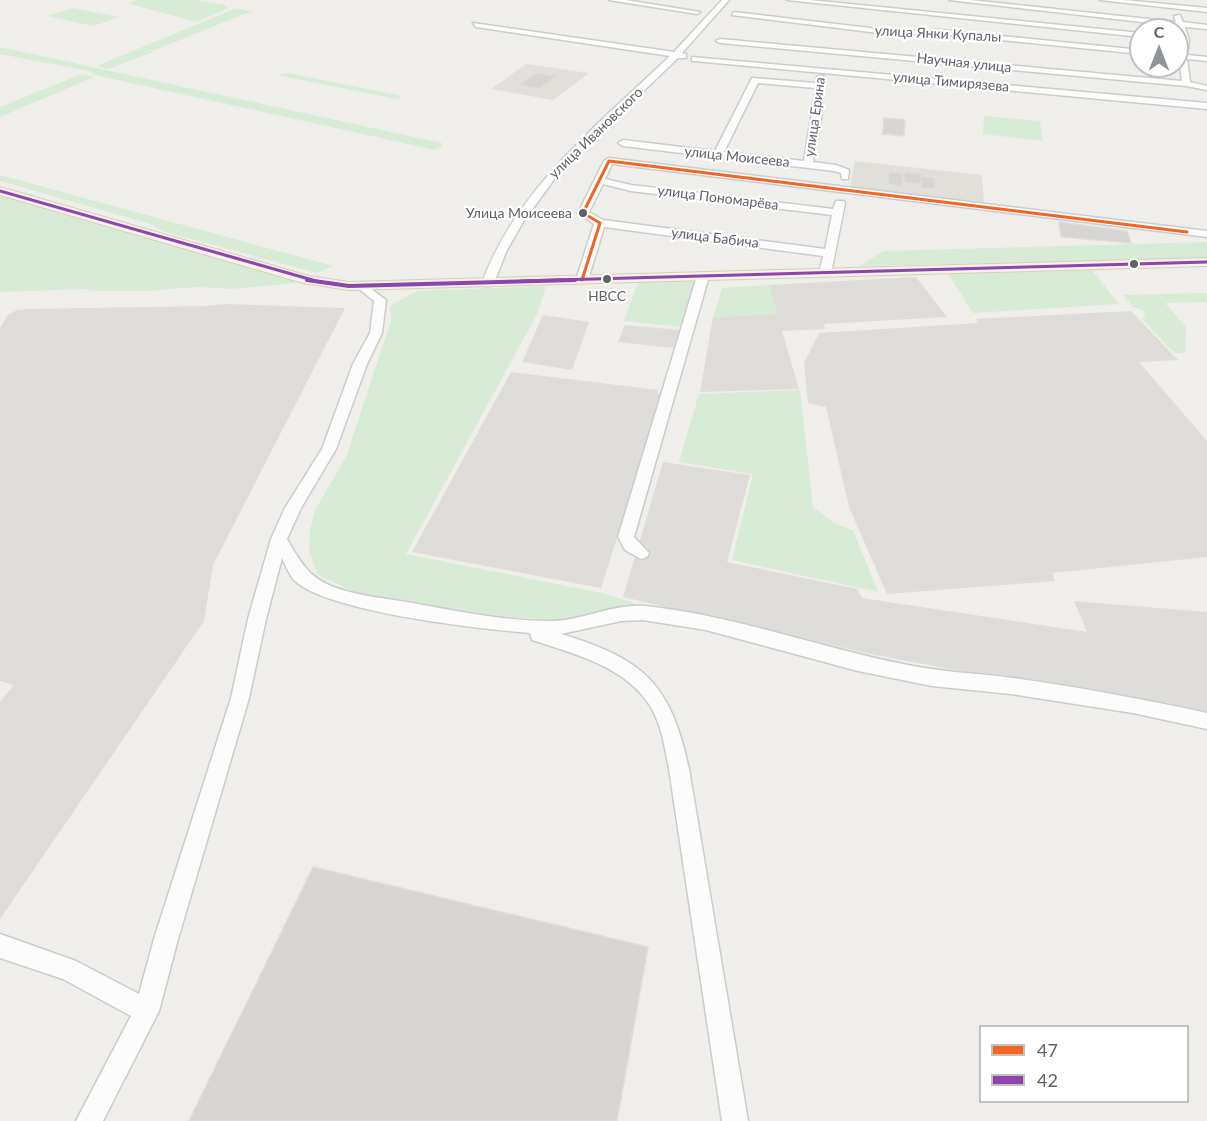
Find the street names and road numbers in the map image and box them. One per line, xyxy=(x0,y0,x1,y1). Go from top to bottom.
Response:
street label: улица Янки Купалы xyxy=(874,22,1002,46)
street label: Научная улица xyxy=(916,50,1012,76)
street label: улица Тимирязева xyxy=(892,69,1010,95)
street label: улица Ерина xyxy=(801,76,829,158)
street label: улица Ивановского xyxy=(546,84,646,182)
street label: улица Моисеева xyxy=(683,143,791,171)
street label: улица Пономарёва xyxy=(657,182,779,214)
street label: улица Бабича xyxy=(670,224,760,252)

